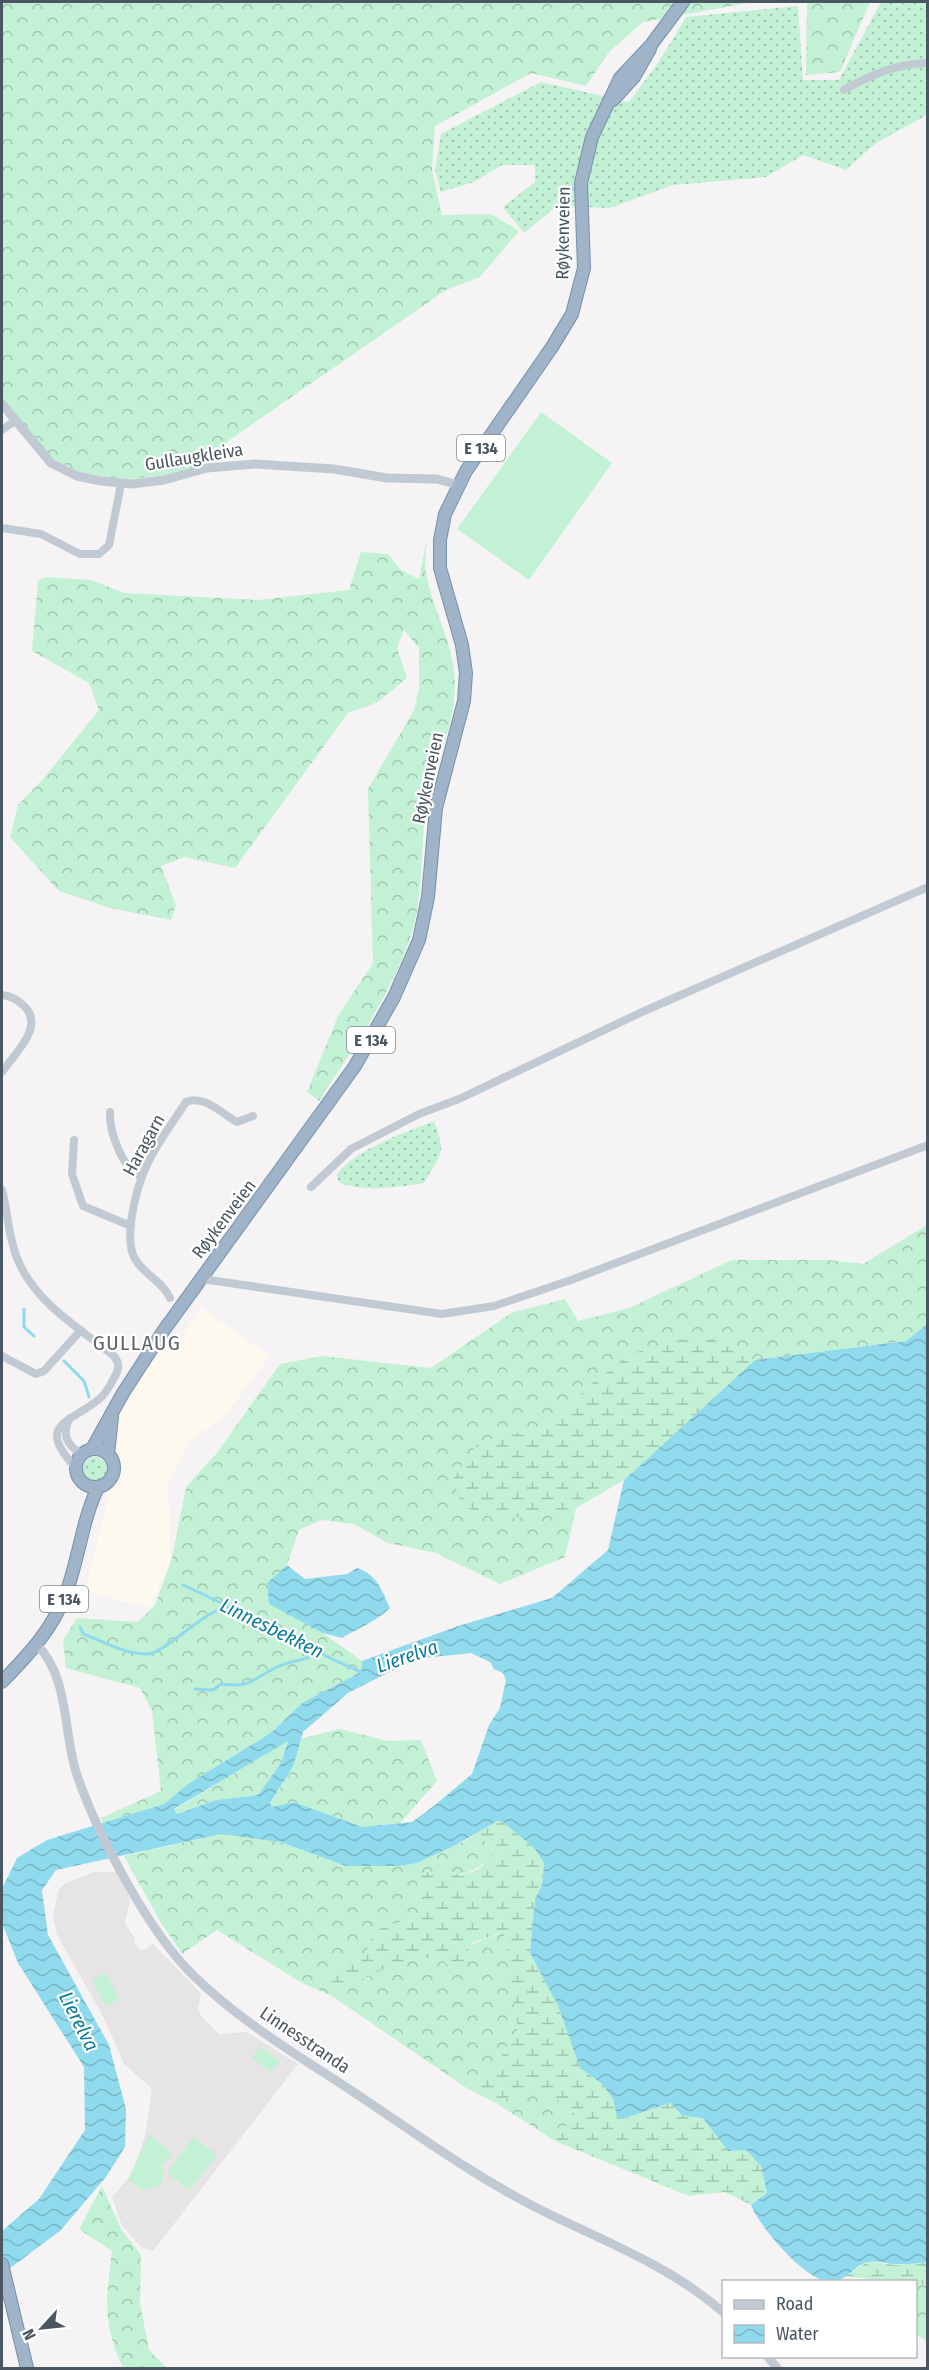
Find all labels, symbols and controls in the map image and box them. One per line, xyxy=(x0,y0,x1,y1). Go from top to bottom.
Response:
street label: Røykenveien xyxy=(551,186,575,280)
road number: E 134 xyxy=(457,435,505,461)
street label: Gullaugkleiva xyxy=(143,438,245,476)
street label: Røykenveien xyxy=(408,730,448,826)
road number: E 134 xyxy=(347,1027,395,1053)
street label: Haragarn xyxy=(118,1110,170,1180)
street label: Røykenveien xyxy=(187,1175,261,1263)
district label: GULLAUG xyxy=(93,1330,181,1356)
road number: E 134 xyxy=(40,1586,88,1612)
water label: Linnesbekken xyxy=(216,1593,328,1663)
water label: Lierelva xyxy=(373,1634,441,1678)
water label: Lierelva xyxy=(54,1987,104,2055)
street label: Linnesstranda xyxy=(256,2002,354,2078)
legend xyxy=(722,2280,917,2358)
text: Road xyxy=(776,2293,813,2315)
north arrow xyxy=(12,2298,72,2358)
text: Water xyxy=(776,2323,819,2345)
text: N xyxy=(18,2326,40,2343)

